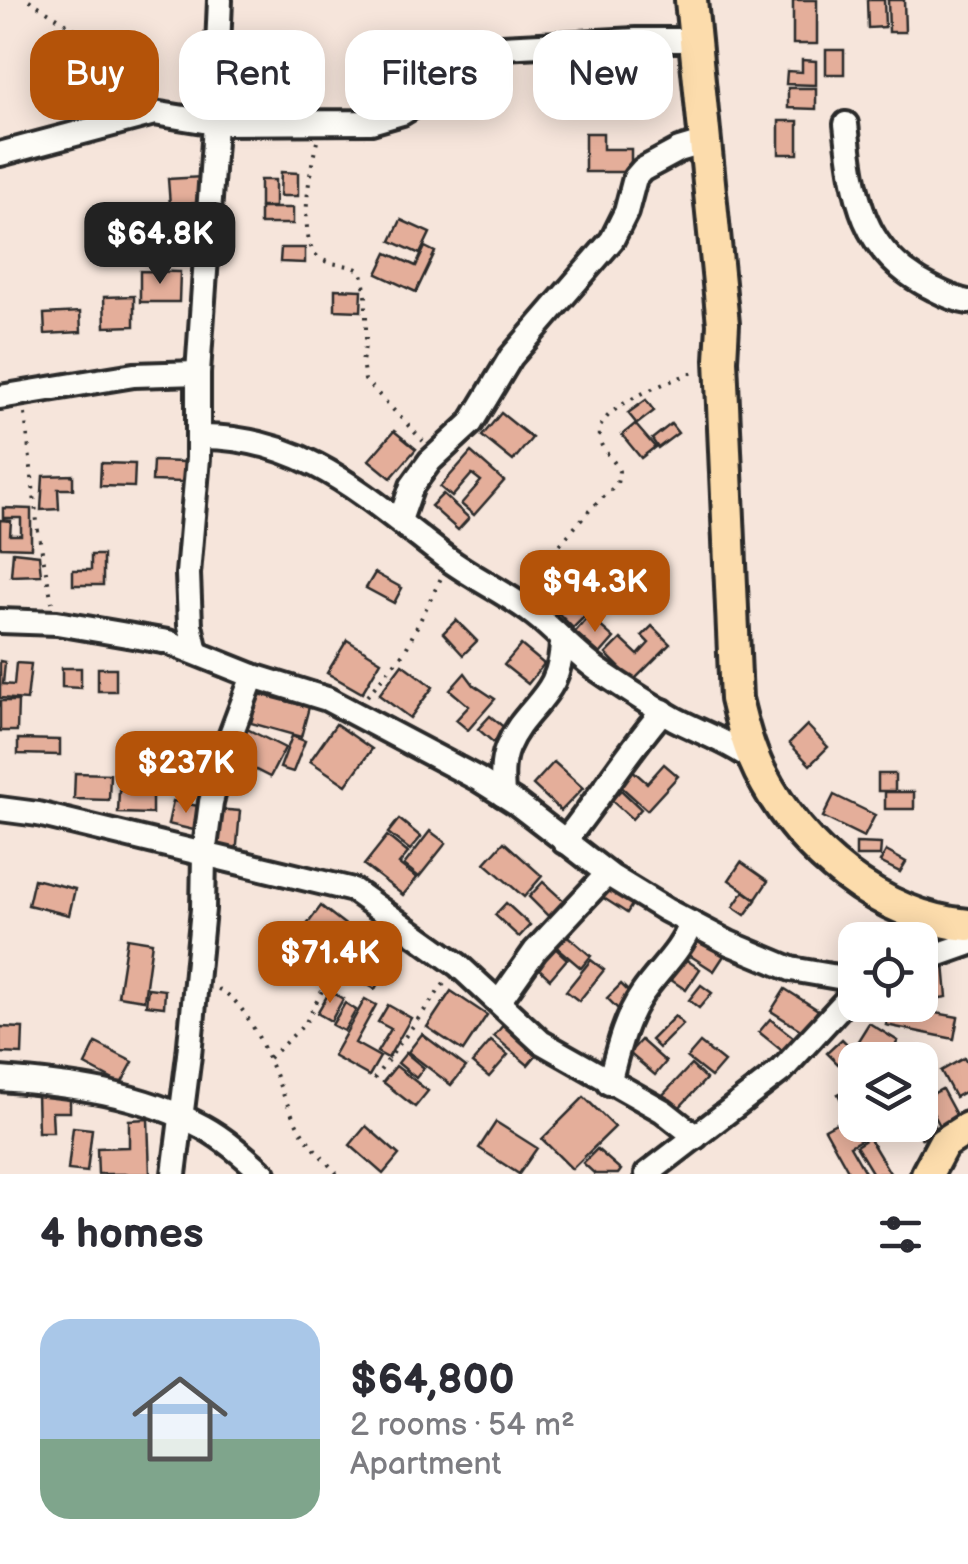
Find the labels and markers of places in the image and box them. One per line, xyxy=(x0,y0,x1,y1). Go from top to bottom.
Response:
pin: $64.8K xyxy=(79,202,241,287)
pin: $94.3K xyxy=(514,550,676,635)
pin: $237K xyxy=(116,731,256,816)
pin: $71.4K xyxy=(249,921,411,1006)

